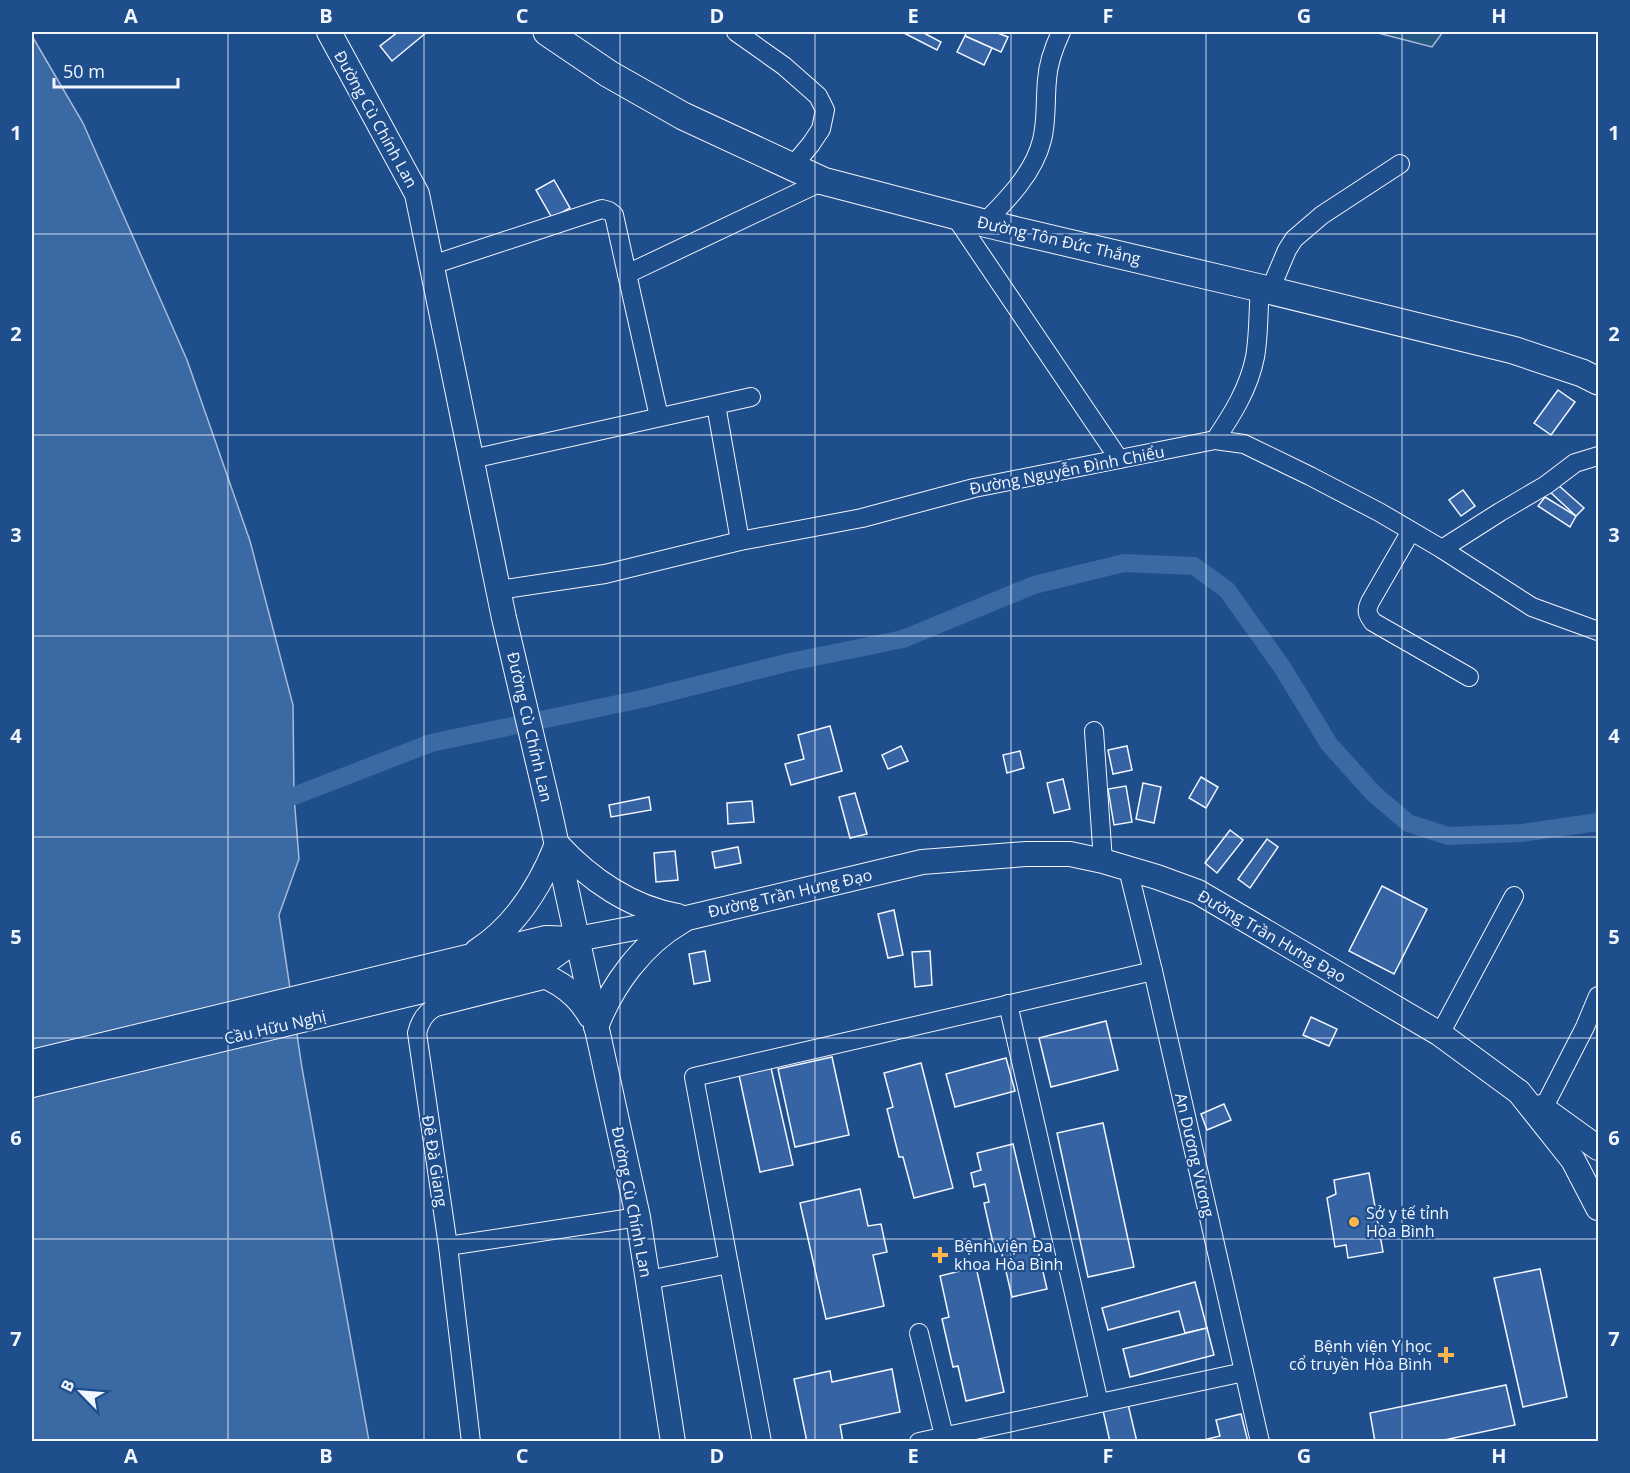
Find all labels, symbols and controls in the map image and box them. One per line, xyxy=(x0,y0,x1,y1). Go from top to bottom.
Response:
text: A xyxy=(124,2,138,29)
text: B xyxy=(319,2,333,29)
text: C xyxy=(516,2,529,29)
text: D xyxy=(710,2,724,29)
text: E xyxy=(907,2,919,29)
text: F xyxy=(1103,2,1113,29)
text: G xyxy=(1297,2,1311,29)
text: H xyxy=(1491,2,1507,29)
street label: Đường Cù Chính Lan xyxy=(329,47,423,191)
scale bar xyxy=(54,51,178,89)
text: 50 m xyxy=(63,59,105,83)
text: 1 xyxy=(10,119,22,146)
text: 1 xyxy=(1608,119,1620,146)
street label: Đường Tôn Đức Thắng xyxy=(975,210,1143,270)
text: 2 xyxy=(10,320,22,347)
text: 2 xyxy=(1608,320,1620,347)
street label: Đường Nguyễn Đình Chiểu xyxy=(968,440,1166,500)
text: 3 xyxy=(10,521,22,548)
text: 3 xyxy=(1608,521,1620,548)
street label: Đường Cù Chính Lan xyxy=(502,650,558,804)
text: 4 xyxy=(10,722,22,749)
text: 4 xyxy=(1608,722,1620,749)
street label: Đường Trần Hưng Đạo xyxy=(706,863,874,923)
street label: Đường Trần Hưng Đạo xyxy=(1194,884,1350,988)
text: 5 xyxy=(10,923,22,950)
text: 5 xyxy=(1608,923,1620,950)
street label: Cầu Hữu Nghị xyxy=(222,1005,328,1049)
street label: An Dương Vương xyxy=(1170,1091,1220,1220)
street label: Đê Đà Giang xyxy=(417,1114,453,1209)
text: 6 xyxy=(10,1124,22,1151)
text: 6 xyxy=(1608,1124,1620,1151)
street label: Đường Cù Chính Lan xyxy=(607,1125,657,1279)
place label: Sở y tế tỉnh Hòa Bình xyxy=(1366,1202,1449,1242)
marker: Sở y tế tỉnh Hòa Bình xyxy=(1347,1215,1361,1229)
place label: Bệnh viện Đa khoa Hòa Bình xyxy=(954,1235,1063,1275)
marker: Bệnh viện Đa khoa Hòa Bình xyxy=(931,1246,949,1264)
text: 7 xyxy=(10,1325,22,1352)
text: 7 xyxy=(1608,1325,1620,1352)
place label: Bệnh viện Y học cổ truyền Hòa Bình xyxy=(1289,1335,1432,1375)
marker: Bệnh viện Y học cổ truyền Hòa Bình xyxy=(1437,1346,1455,1364)
north arrow xyxy=(51,1362,111,1422)
text: B xyxy=(55,1376,80,1395)
text: A xyxy=(124,1442,138,1469)
text: B xyxy=(319,1442,333,1469)
text: C xyxy=(516,1442,529,1469)
text: D xyxy=(710,1442,724,1469)
text: E xyxy=(907,1442,919,1469)
text: F xyxy=(1103,1442,1113,1469)
text: G xyxy=(1297,1442,1311,1469)
text: H xyxy=(1491,1442,1507,1469)

